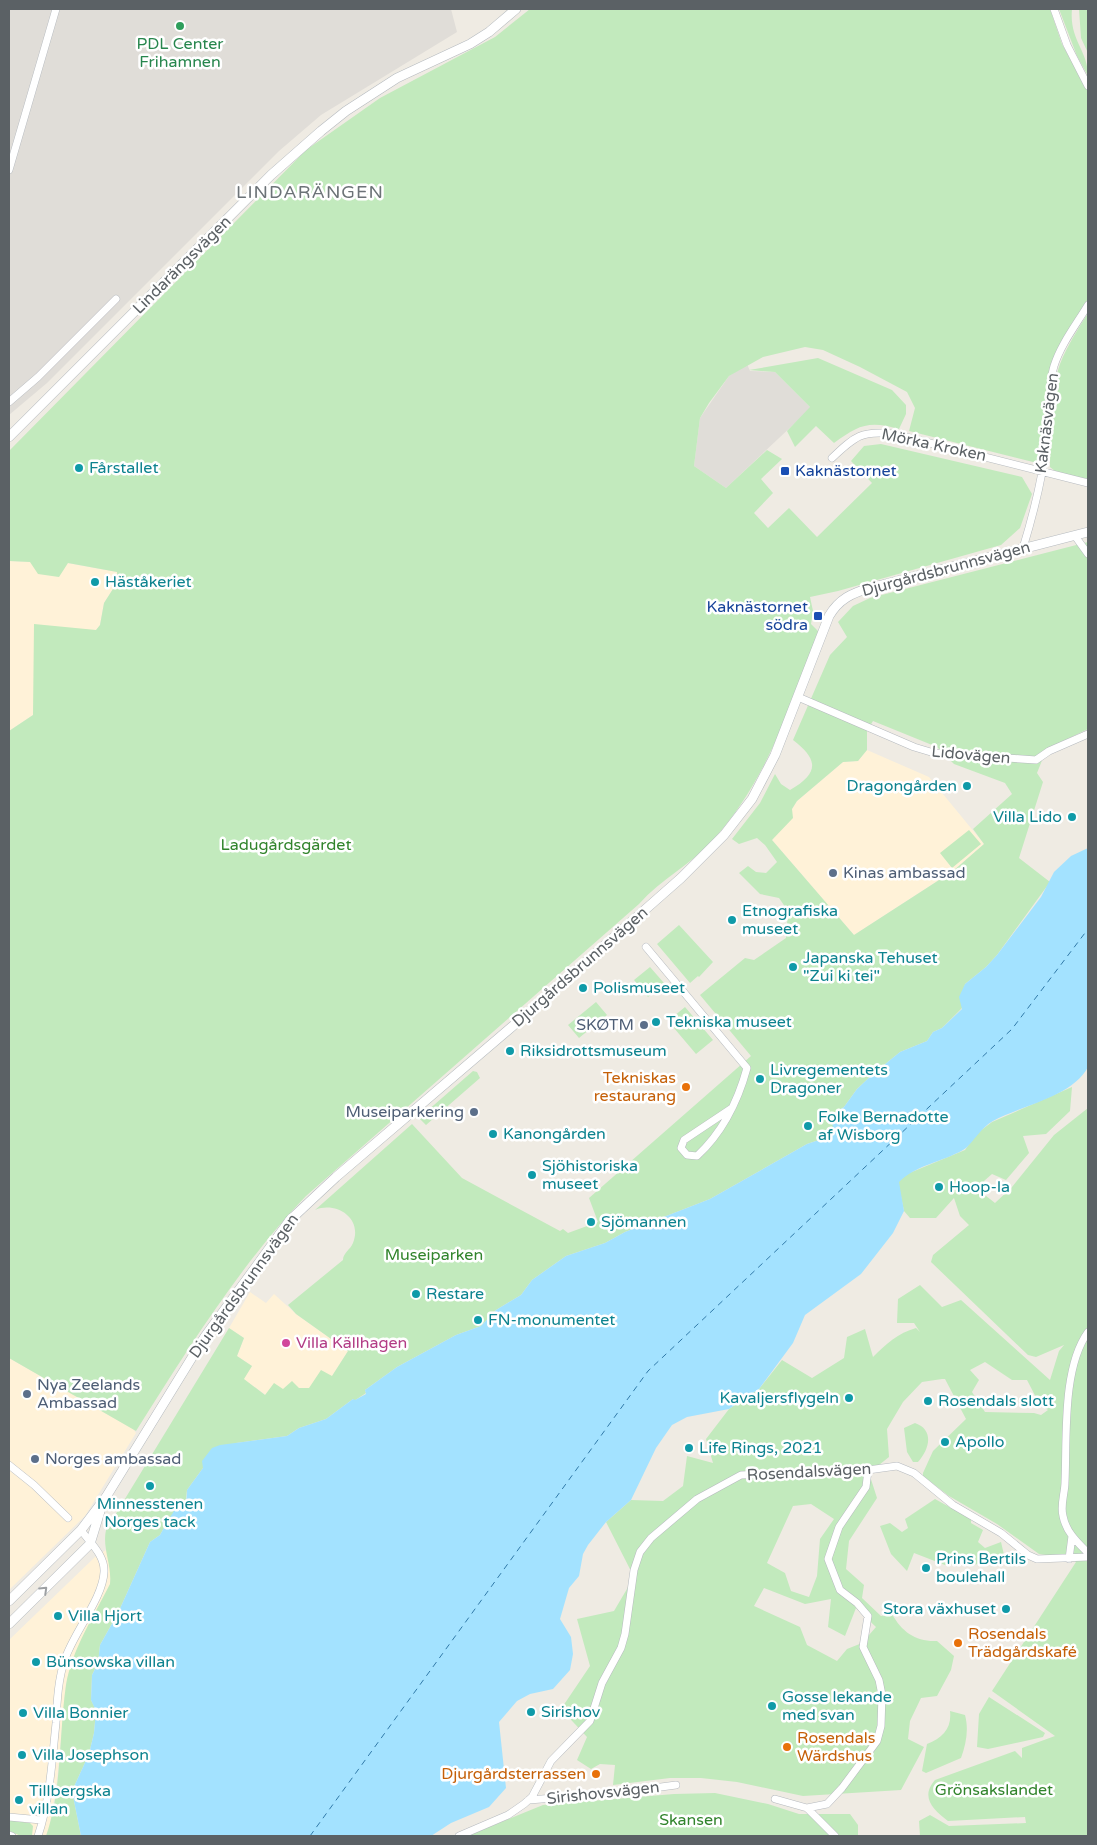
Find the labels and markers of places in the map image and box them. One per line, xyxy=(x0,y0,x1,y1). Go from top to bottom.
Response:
marker: PDL Center Frihamnen xyxy=(174,20,186,32)
place label: PDL Center Frihamnen xyxy=(137,34,224,72)
place label: Fårstallet xyxy=(89,458,159,478)
place label: Kaknästornet xyxy=(795,461,897,481)
marker: Fårstallet xyxy=(73,462,85,474)
marker: Kaknästornet xyxy=(779,465,791,477)
place label: Häståkeriet xyxy=(105,572,192,592)
marker: Häståkeriet xyxy=(89,576,101,588)
place label: Kaknästornet södra xyxy=(706,597,808,635)
marker: Kaknästornet södra xyxy=(812,610,824,622)
place label: Dragongården xyxy=(847,776,957,796)
marker: Dragongården xyxy=(961,780,973,792)
place label: Villa Lido xyxy=(993,807,1062,827)
marker: Villa Lido xyxy=(1066,811,1078,823)
place label: Kinas ambassad xyxy=(843,863,966,883)
marker: Kinas ambassad xyxy=(827,867,839,879)
place label: Etnografiska museet xyxy=(742,901,838,939)
marker: Etnografiska museet xyxy=(726,914,738,926)
place label: Japanska Tehuset "Zui ki tei" xyxy=(803,948,938,986)
marker: Japanska Tehuset "Zui ki tei" xyxy=(787,961,799,973)
place label: Polismuseet xyxy=(593,978,685,998)
marker: Polismuseet xyxy=(577,982,589,994)
place label: Tekniska museet xyxy=(666,1012,792,1032)
place label: SKØTM xyxy=(576,1015,634,1035)
marker: Tekniska museet xyxy=(650,1016,662,1028)
marker: SKØTM xyxy=(638,1019,650,1031)
place label: Riksidrottsmuseum xyxy=(520,1041,667,1061)
marker: Riksidrottsmuseum xyxy=(504,1045,516,1057)
place label: Livregementets Dragoner xyxy=(770,1060,888,1098)
place label: Tekniskas restaurang xyxy=(594,1068,676,1106)
marker: Livregementets Dragoner xyxy=(754,1073,766,1085)
marker: Tekniskas restaurang xyxy=(680,1081,692,1093)
place label: Museiparkering xyxy=(345,1102,464,1122)
marker: Museiparkering xyxy=(468,1106,480,1118)
place label: Folke Bernadotte af Wisborg xyxy=(818,1107,948,1145)
marker: Folke Bernadotte af Wisborg xyxy=(802,1120,814,1132)
place label: Kanongården xyxy=(503,1124,606,1144)
marker: Kanongården xyxy=(487,1128,499,1140)
place label: Sjöhistoriska museet xyxy=(542,1156,638,1194)
marker: Sjöhistoriska museet xyxy=(526,1169,538,1181)
place label: Hoop-la xyxy=(949,1177,1010,1197)
marker: Hoop-la xyxy=(933,1181,945,1193)
place label: Sjömannen xyxy=(601,1212,686,1232)
marker: Sjömannen xyxy=(585,1216,597,1228)
place label: Restare xyxy=(426,1284,484,1304)
marker: Restare xyxy=(410,1288,422,1300)
place label: FN-monumentet xyxy=(488,1310,615,1330)
marker: FN-monumentet xyxy=(472,1314,484,1326)
place label: Villa Källhagen xyxy=(296,1333,407,1353)
marker: Villa Källhagen xyxy=(280,1337,292,1349)
place label: Nya Zeelands Ambassad xyxy=(37,1375,140,1413)
marker: Nya Zeelands Ambassad xyxy=(21,1388,33,1400)
place label: Kavaljersflygeln xyxy=(720,1388,839,1408)
place label: Rosendals slott xyxy=(938,1391,1054,1411)
marker: Kavaljersflygeln xyxy=(843,1392,855,1404)
marker: Rosendals slott xyxy=(922,1395,934,1407)
place label: Apollo xyxy=(955,1432,1004,1452)
marker: Apollo xyxy=(939,1436,951,1448)
place label: Life Rings, 2021 xyxy=(699,1438,822,1458)
marker: Life Rings, 2021 xyxy=(683,1442,695,1454)
place label: Norges ambassad xyxy=(45,1449,181,1469)
marker: Norges ambassad xyxy=(29,1453,41,1465)
marker: Minnesstenen Norges tack xyxy=(144,1480,156,1492)
place label: Minnesstenen Norges tack xyxy=(97,1494,203,1532)
place label: Prins Bertils boulehall xyxy=(936,1549,1026,1587)
marker: Prins Bertils boulehall xyxy=(920,1562,932,1574)
place label: Stora växhuset xyxy=(883,1599,996,1619)
marker: Stora växhuset xyxy=(1000,1603,1012,1615)
place label: Villa Hjort xyxy=(68,1606,142,1626)
marker: Villa Hjort xyxy=(52,1610,64,1622)
place label: Rosendals Trädgårdskafé xyxy=(968,1624,1077,1662)
marker: Rosendals Trädgårdskafé xyxy=(952,1637,964,1649)
place label: Bünsowska villan xyxy=(46,1652,175,1672)
marker: Bünsowska villan xyxy=(30,1656,42,1668)
place label: Gosse lekande med svan xyxy=(782,1687,892,1725)
marker: Gosse lekande med svan xyxy=(766,1700,778,1712)
place label: Sirishov xyxy=(541,1702,601,1722)
place label: Villa Bonnier xyxy=(33,1703,129,1723)
marker: Sirishov xyxy=(525,1706,537,1718)
marker: Villa Bonnier xyxy=(17,1707,29,1719)
place label: Rosendals Wärdshus xyxy=(797,1728,875,1766)
marker: Rosendals Wärdshus xyxy=(781,1741,793,1753)
place label: Villa Josephson xyxy=(32,1745,149,1765)
marker: Villa Josephson xyxy=(16,1749,28,1761)
place label: Djurgårdsterrassen xyxy=(441,1764,586,1784)
marker: Djurgårdsterrassen xyxy=(590,1768,602,1780)
place label: Tillbergska villan xyxy=(29,1781,111,1819)
marker: Tillbergska villan xyxy=(13,1794,25,1806)

